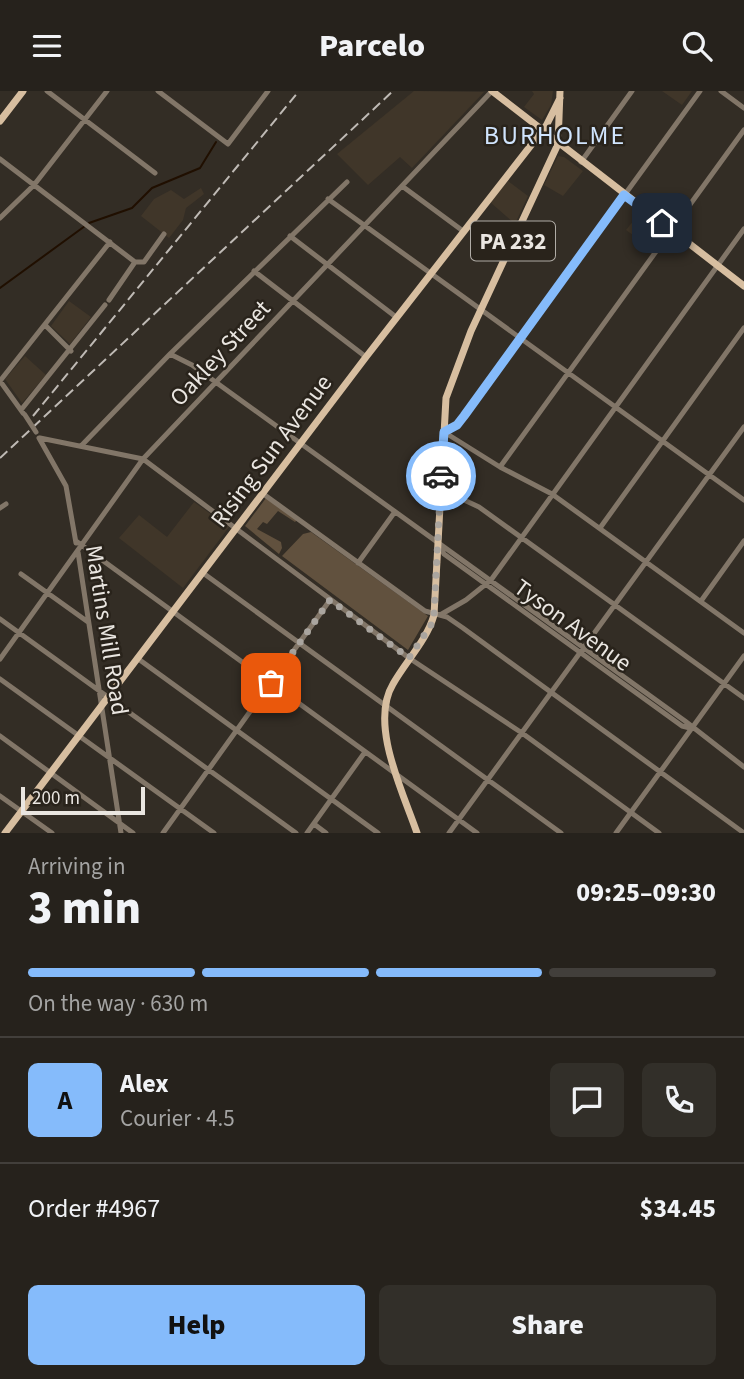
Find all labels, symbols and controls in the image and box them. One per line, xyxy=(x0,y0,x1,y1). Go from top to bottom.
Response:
text: Parcelo xyxy=(319,23,425,69)
icon: menu xyxy=(28,27,66,65)
icon: search xyxy=(678,27,716,65)
district label: BURHOLME xyxy=(484,117,626,154)
pin xyxy=(632,193,692,253)
icon: home xyxy=(643,204,681,242)
road number: PA 232 xyxy=(471,221,555,260)
street label: Oakley Street xyxy=(162,292,279,414)
street label: Rising Sun Avenue xyxy=(202,368,341,535)
courier xyxy=(406,441,476,511)
icon: car xyxy=(422,457,460,495)
street label: Martins Mill Road xyxy=(76,543,137,718)
street label: Tyson Avenue xyxy=(506,571,639,680)
pin xyxy=(241,653,301,713)
icon: bag xyxy=(252,664,290,702)
scale bar xyxy=(21,784,145,816)
text: 200 m xyxy=(32,785,80,812)
text: Arriving in xyxy=(28,850,126,883)
text: 09:25–09:30 xyxy=(576,874,716,911)
text: 3 min xyxy=(28,876,141,941)
text: On the way · 630 m xyxy=(28,987,208,1020)
button: chat xyxy=(550,1063,624,1137)
button: phone xyxy=(642,1063,716,1137)
text: Alex xyxy=(120,1065,169,1102)
text: A xyxy=(58,1082,72,1119)
text: Courier · 4.5 xyxy=(120,1102,235,1135)
text: Order #4967 xyxy=(28,1190,160,1227)
text: $34.45 xyxy=(640,1190,716,1227)
button: Help xyxy=(28,1285,365,1365)
button: Share xyxy=(379,1285,716,1365)

